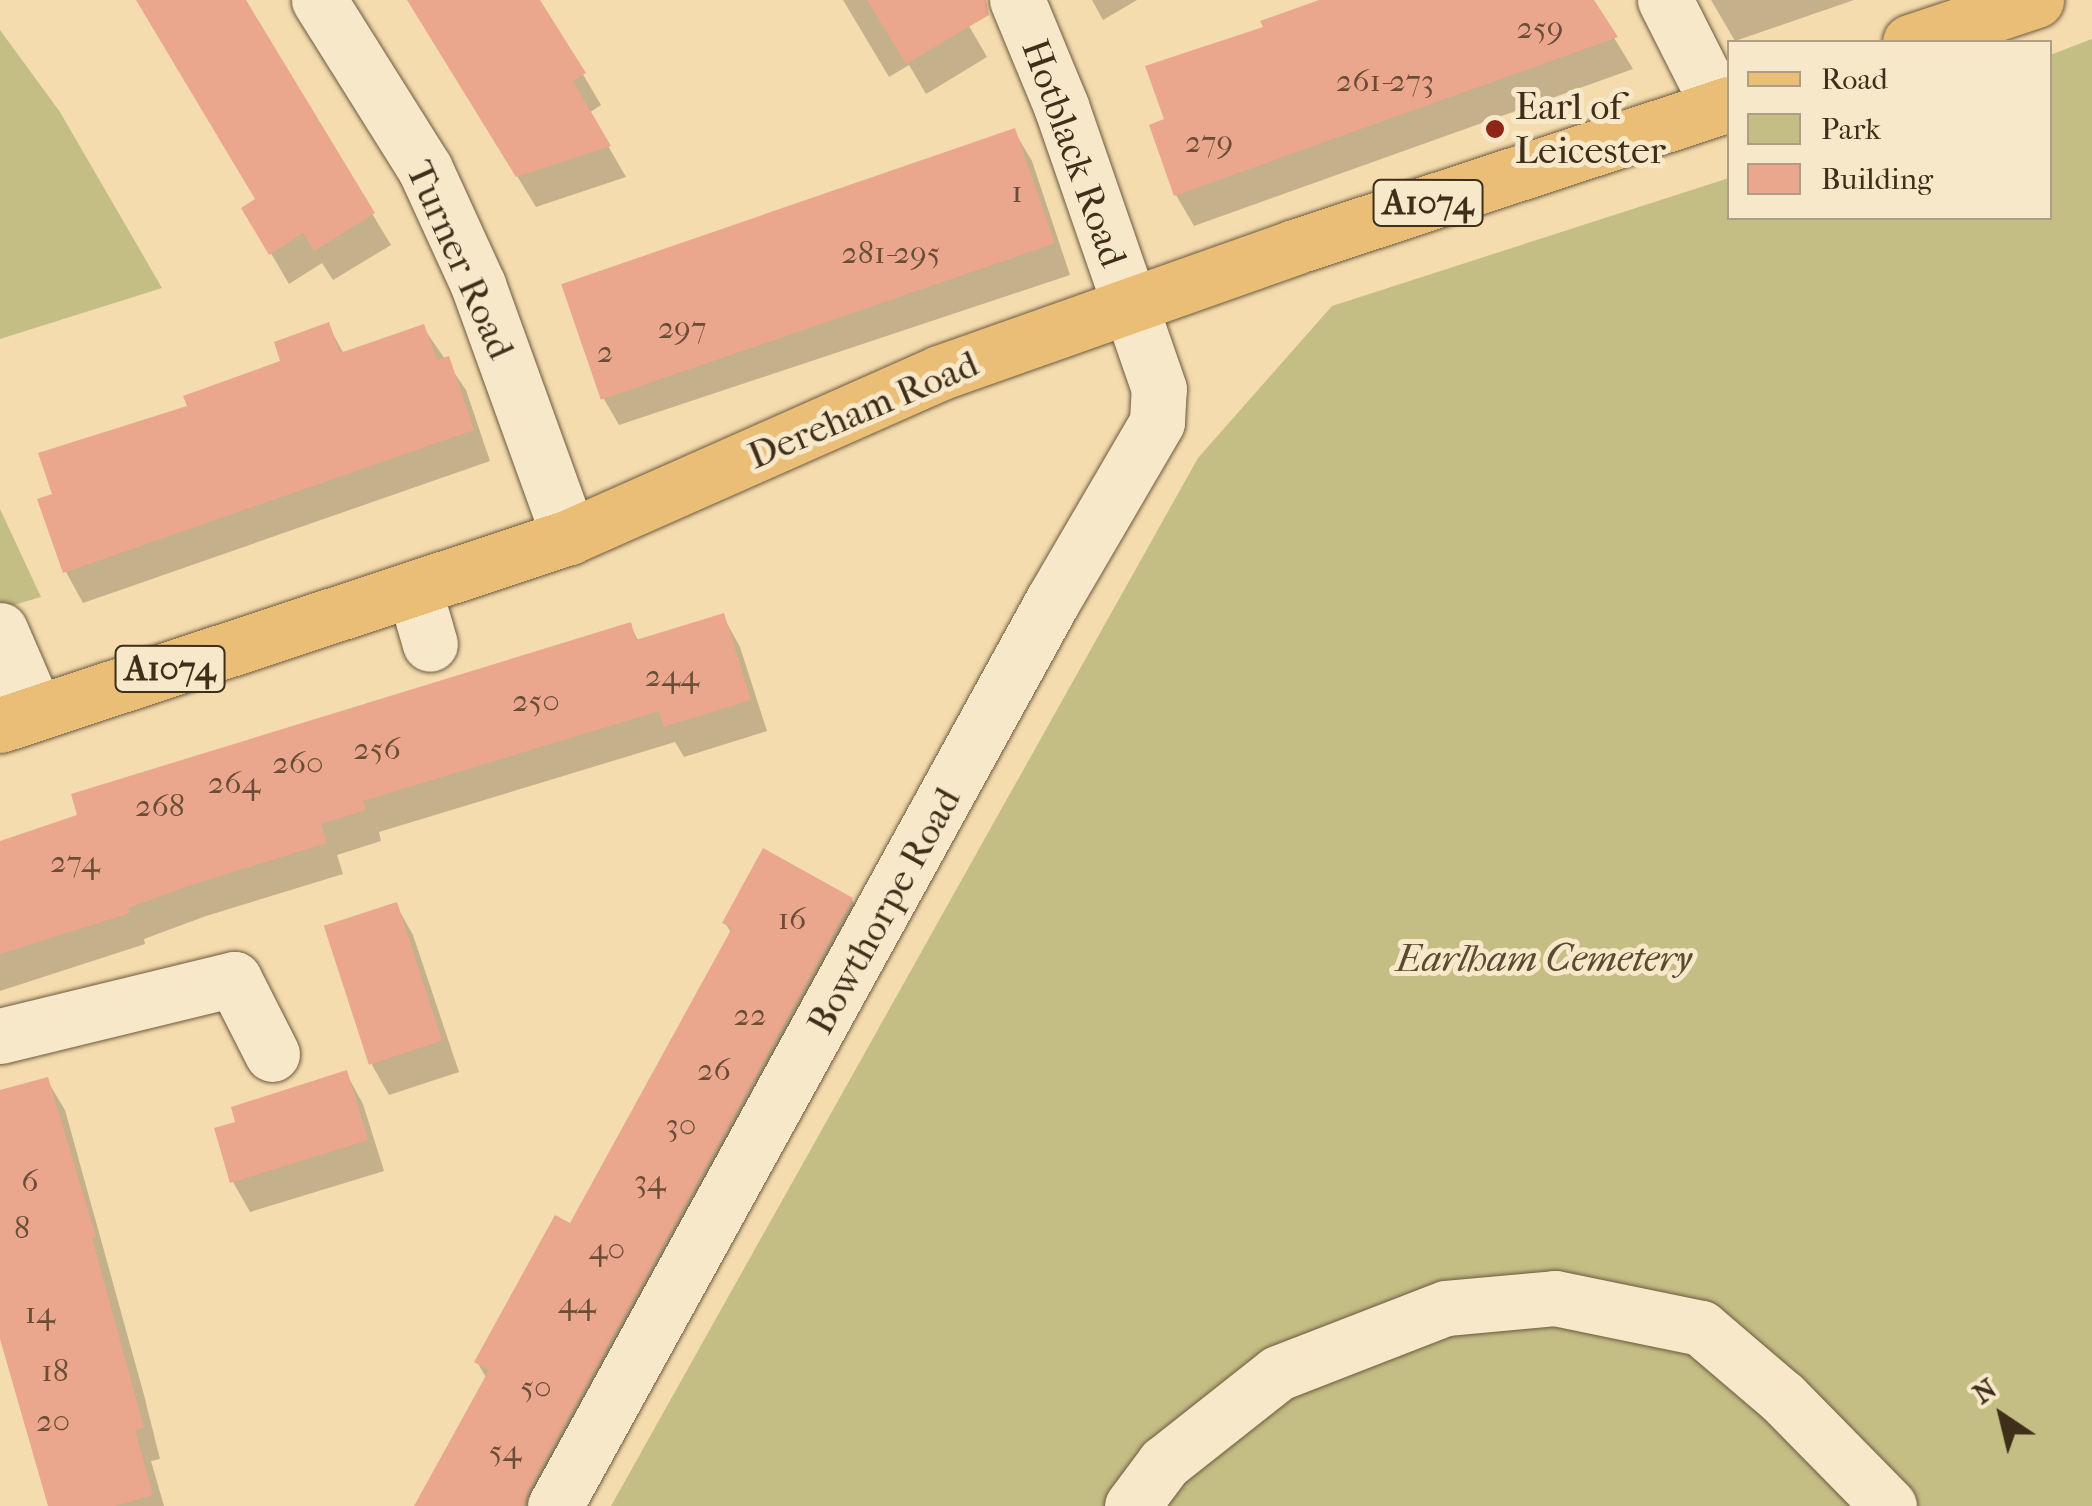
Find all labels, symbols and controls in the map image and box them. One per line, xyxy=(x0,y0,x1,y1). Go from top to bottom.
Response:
house number: 259 xyxy=(1516,9,1564,47)
street label: Hotblack Road xyxy=(1012,33,1136,273)
legend xyxy=(1727,40,2052,220)
house number: 261-273 xyxy=(1336,62,1434,100)
text: Road xyxy=(1821,62,1888,97)
place label: Earl of Leicester xyxy=(1515,84,1666,173)
text: Park xyxy=(1821,112,1881,147)
marker: Earl of Leicester xyxy=(1484,118,1506,140)
house number: 279 xyxy=(1185,123,1233,161)
street label: Turner Road xyxy=(396,154,524,366)
text: Building xyxy=(1821,162,1933,197)
house number: 1 xyxy=(1011,173,1023,211)
road number: A1074 xyxy=(1370,173,1486,233)
house number: 281-295 xyxy=(841,234,941,272)
house number: 297 xyxy=(658,309,706,347)
house number: 2 xyxy=(597,333,613,371)
street label: Dereham Road xyxy=(741,341,985,479)
road number: A1074 xyxy=(112,639,228,699)
house number: 244 xyxy=(645,657,699,695)
house number: 250 xyxy=(512,682,560,720)
house number: 256 xyxy=(353,730,401,768)
house number: 260 xyxy=(272,744,324,782)
house number: 264 xyxy=(208,764,260,802)
street label: Bowthorpe Road xyxy=(798,780,970,1042)
house number: 268 xyxy=(135,787,185,825)
house number: 274 xyxy=(50,843,100,881)
house number: 16 xyxy=(778,900,806,938)
park label: Earlham Cemetery xyxy=(1396,936,1692,982)
house number: 22 xyxy=(734,996,766,1034)
house number: 26 xyxy=(697,1051,731,1089)
house number: 30 xyxy=(666,1106,696,1144)
house number: 6 xyxy=(21,1162,39,1200)
house number: 34 xyxy=(634,1162,666,1200)
house number: 8 xyxy=(14,1209,30,1247)
house number: 40 xyxy=(589,1230,625,1268)
house number: 44 xyxy=(558,1284,596,1322)
house number: 14 xyxy=(25,1294,55,1332)
house number: 18 xyxy=(41,1352,69,1390)
north arrow xyxy=(1952,1366,2052,1466)
house number: 50 xyxy=(520,1368,552,1406)
text: N xyxy=(1966,1371,2003,1411)
house number: 20 xyxy=(36,1402,70,1440)
house number: 54 xyxy=(489,1432,521,1470)

